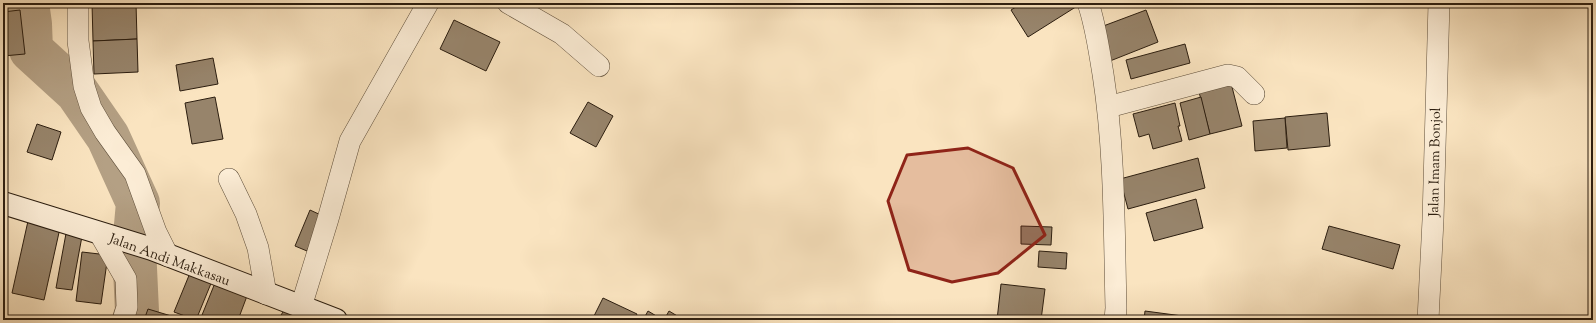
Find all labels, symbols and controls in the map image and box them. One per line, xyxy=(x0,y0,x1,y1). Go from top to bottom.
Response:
street label: Jalan Imam Bonjol xyxy=(1425,107,1447,218)
street label: Jalan Andi Makkasau xyxy=(105,229,233,292)

